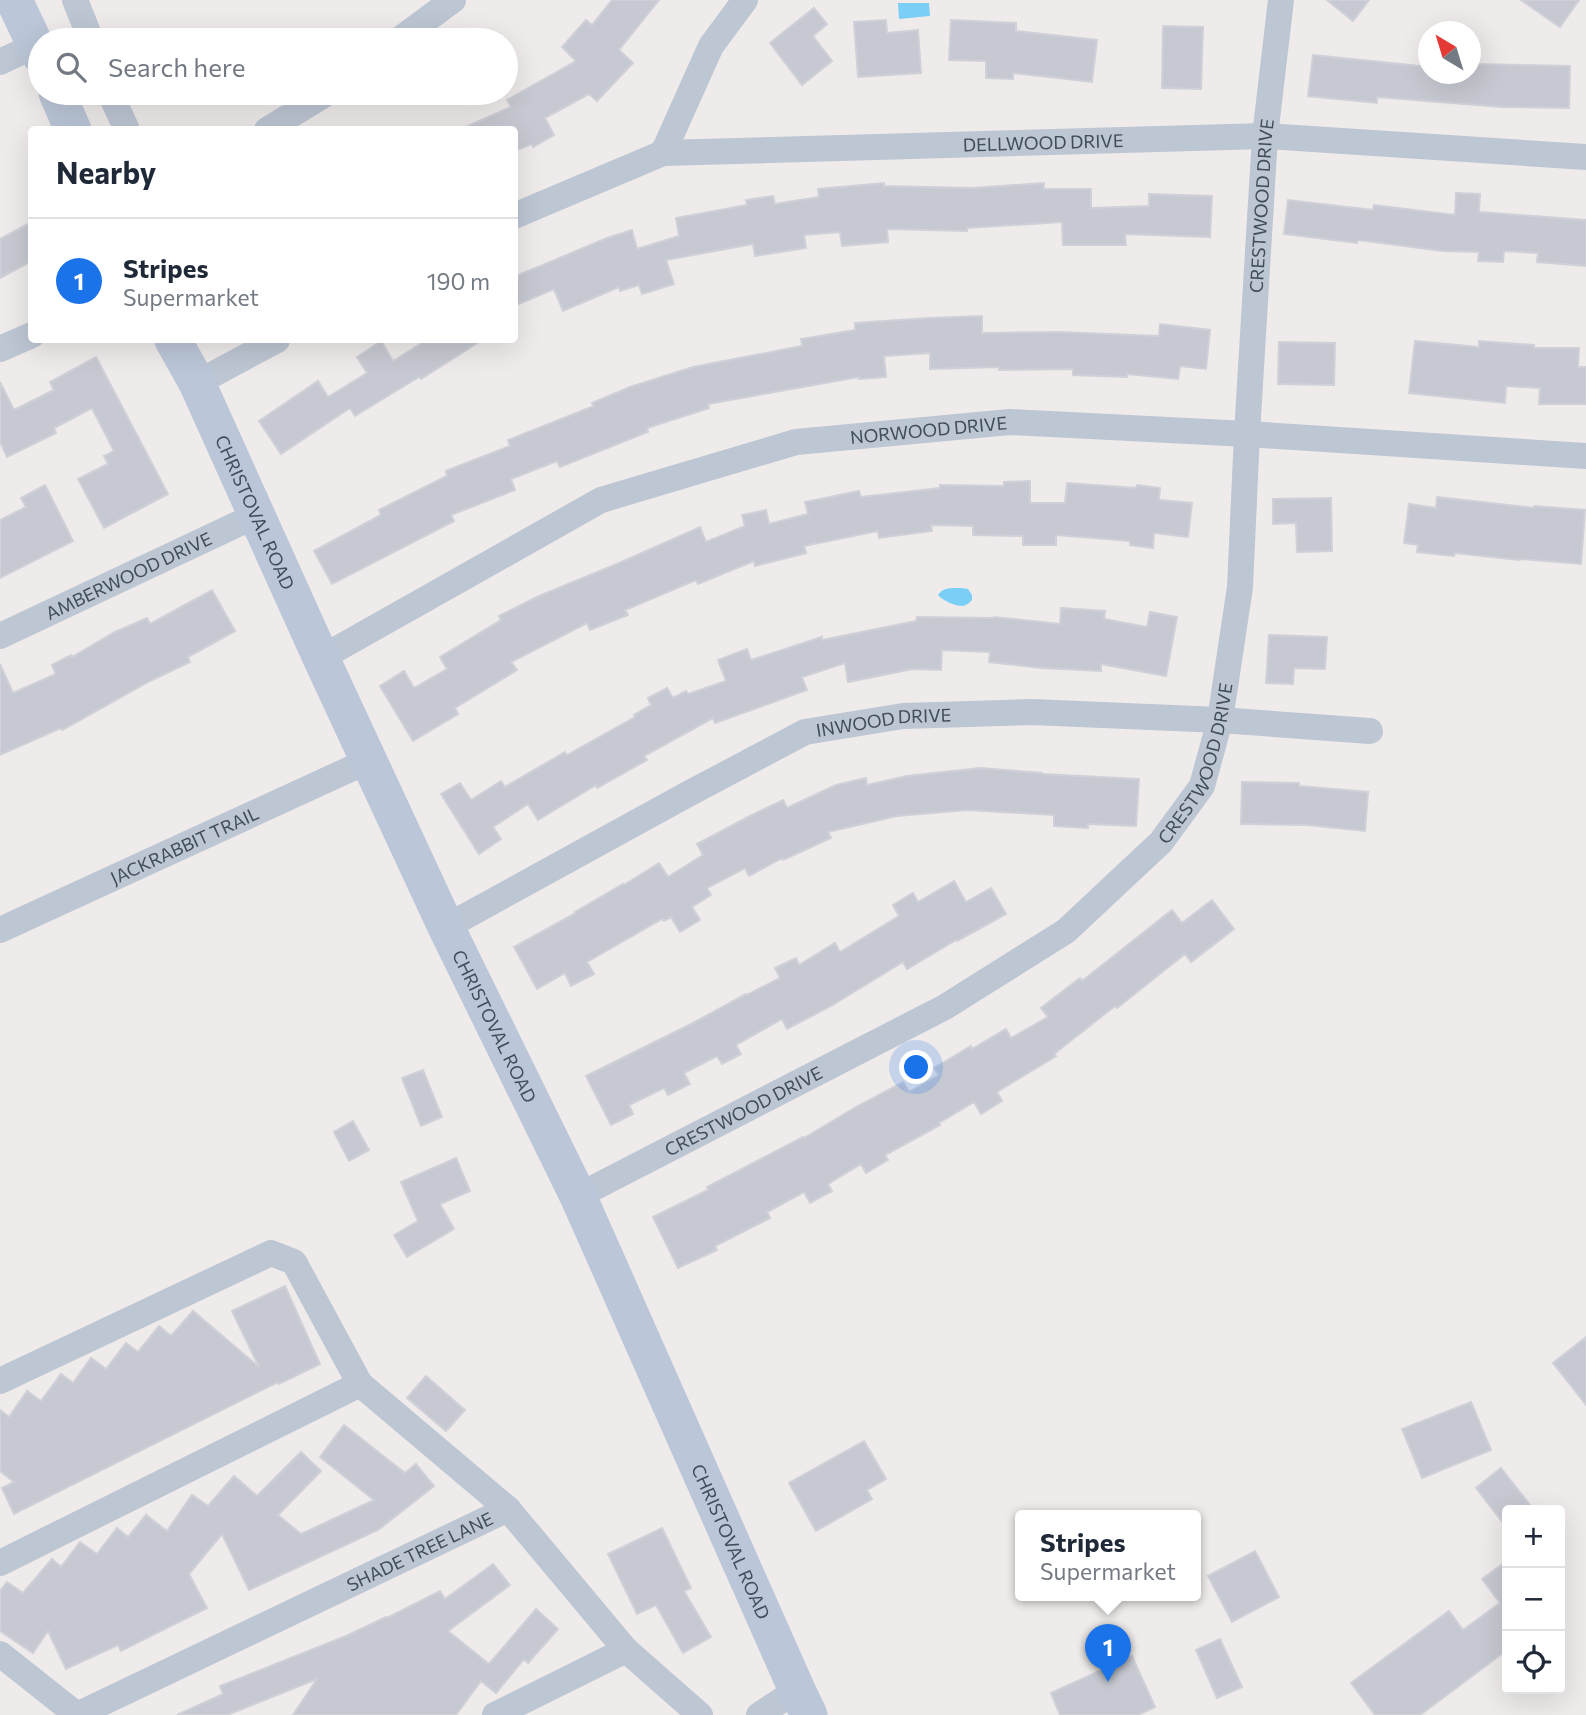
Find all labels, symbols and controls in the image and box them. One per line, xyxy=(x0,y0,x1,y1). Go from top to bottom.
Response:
north arrow xyxy=(1418,21,1481,84)
search box xyxy=(28,28,518,105)
icon: search xyxy=(52,48,90,86)
text: Search here xyxy=(108,51,246,82)
street label: CRESTWOOD DRIVE xyxy=(1245,117,1278,294)
street label: DELLWOOD DRIVE xyxy=(962,129,1124,156)
text: Nearby xyxy=(56,153,156,190)
text: Stripes xyxy=(123,252,209,283)
text: 1 xyxy=(74,267,84,295)
text: 190 m xyxy=(427,267,490,295)
text: Supermarket xyxy=(123,283,259,311)
street label: NORWOOD DRIVE xyxy=(849,411,1008,448)
street label: CHRISTOVAL ROAD xyxy=(211,431,300,593)
street label: AMBERWOOD DRIVE xyxy=(42,527,215,624)
street label: CRESTWOOD DRIVE xyxy=(1153,681,1236,848)
street label: INWOOD DRIVE xyxy=(814,704,952,741)
street label: JACKRABBIT TRAIL xyxy=(107,802,262,889)
street label: CHRISTOVAL ROAD xyxy=(448,946,541,1106)
your location xyxy=(899,1050,933,1084)
street label: CRESTWOOD DRIVE xyxy=(661,1061,826,1161)
street label: CHRISTOVAL ROAD xyxy=(687,1460,775,1622)
map controls xyxy=(1502,1505,1565,1694)
button: + xyxy=(1502,1505,1565,1568)
street label: SHADE TREE LANE xyxy=(343,1507,496,1596)
popup xyxy=(1015,1510,1201,1601)
text: Stripes xyxy=(1040,1526,1126,1557)
text: Supermarket xyxy=(1040,1557,1176,1585)
button: − xyxy=(1502,1568,1565,1631)
pin: 1 xyxy=(1085,1624,1131,1682)
button: locate xyxy=(1502,1631,1565,1694)

